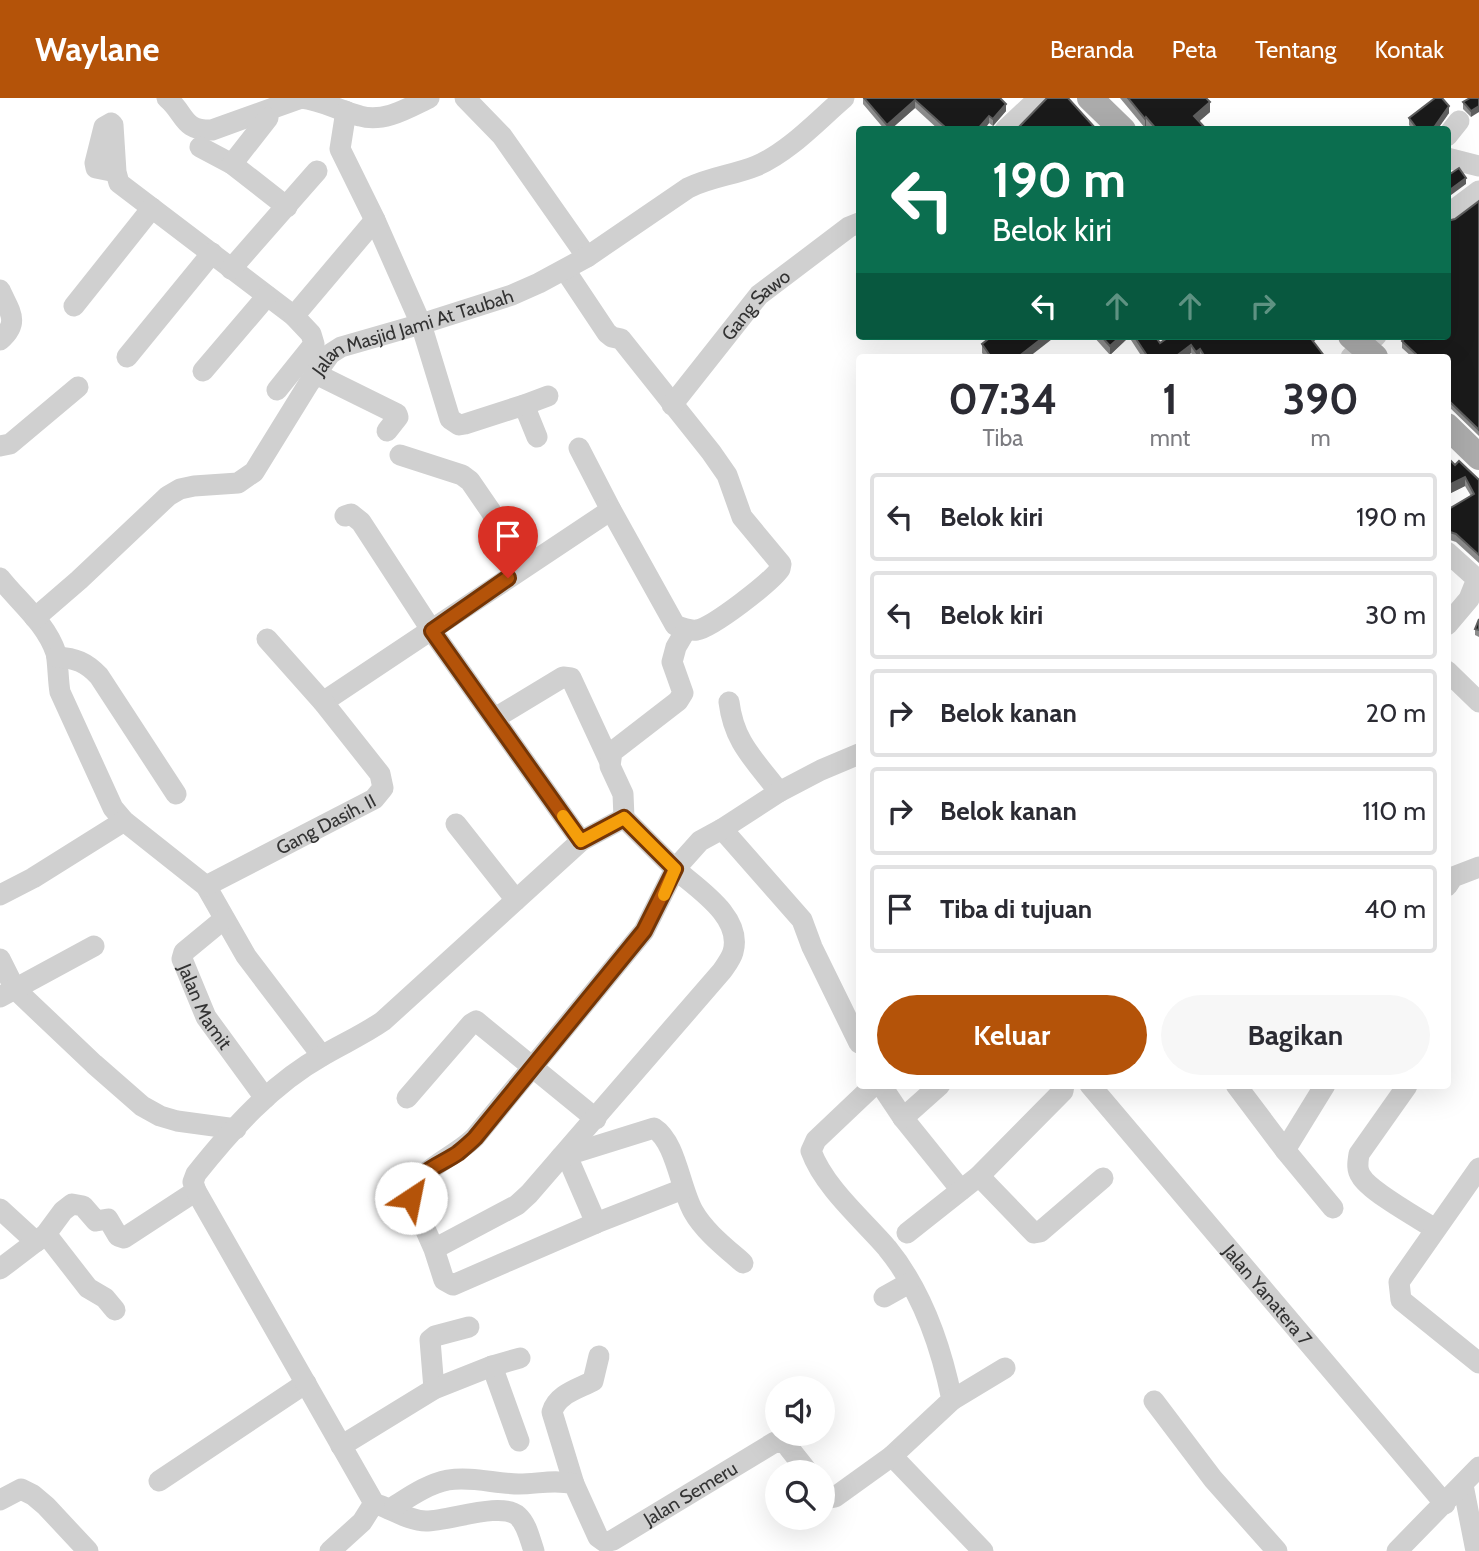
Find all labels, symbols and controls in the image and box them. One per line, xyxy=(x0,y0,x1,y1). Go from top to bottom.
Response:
text: Waylane xyxy=(35,29,159,69)
text: Beranda xyxy=(1050,35,1134,64)
text: Peta xyxy=(1172,35,1217,64)
text: Tentang xyxy=(1255,35,1336,64)
text: Kontak xyxy=(1374,35,1444,64)
text: 190 m xyxy=(992,150,1126,209)
icon: left xyxy=(877,154,968,245)
text: Belok kiri xyxy=(992,210,1112,249)
street label: Gang Sawo xyxy=(716,264,795,345)
street label: Jalan Masjid Jami At Taubah xyxy=(306,284,516,381)
icon: left xyxy=(1025,287,1063,325)
icon: ahead xyxy=(1098,287,1136,325)
icon: ahead xyxy=(1171,287,1209,325)
icon: right xyxy=(1244,287,1282,325)
text: 07:34 xyxy=(948,373,1057,425)
text: 1 xyxy=(1162,373,1178,425)
text: 390 xyxy=(1283,373,1359,425)
text: Tiba xyxy=(983,424,1023,452)
text: mnt xyxy=(1150,424,1190,452)
text: m xyxy=(1311,424,1331,452)
icon: left xyxy=(881,498,919,536)
text: Belok kiri xyxy=(940,501,1043,533)
text: 190 m xyxy=(1356,501,1426,533)
pin xyxy=(478,506,538,578)
icon: arrive xyxy=(489,517,527,555)
icon: left xyxy=(881,596,919,634)
text: Belok kiri xyxy=(940,599,1043,631)
text: 30 m xyxy=(1365,599,1426,631)
icon: right xyxy=(881,694,919,732)
text: Belok kanan xyxy=(940,697,1077,729)
text: 20 m xyxy=(1366,697,1426,729)
street label: Gang Dasih. II xyxy=(272,789,380,859)
icon: right xyxy=(881,792,919,830)
text: Belok kanan xyxy=(940,795,1077,827)
text: 110 m xyxy=(1362,795,1426,827)
icon: arrive xyxy=(881,890,919,928)
text: Tiba di tujuan xyxy=(940,893,1092,925)
text: 40 m xyxy=(1364,893,1426,925)
street label: Jalan Mamit xyxy=(173,959,237,1054)
button: Keluar xyxy=(877,995,1147,1075)
button: Bagikan xyxy=(1161,995,1430,1075)
position arrow xyxy=(374,1161,448,1235)
street label: Jalan Yanatera 7 xyxy=(1218,1239,1317,1350)
map controls xyxy=(765,1376,835,1530)
button: sound xyxy=(765,1376,835,1446)
street label: Jalan Semeru xyxy=(638,1456,741,1531)
button: search xyxy=(765,1460,835,1530)

